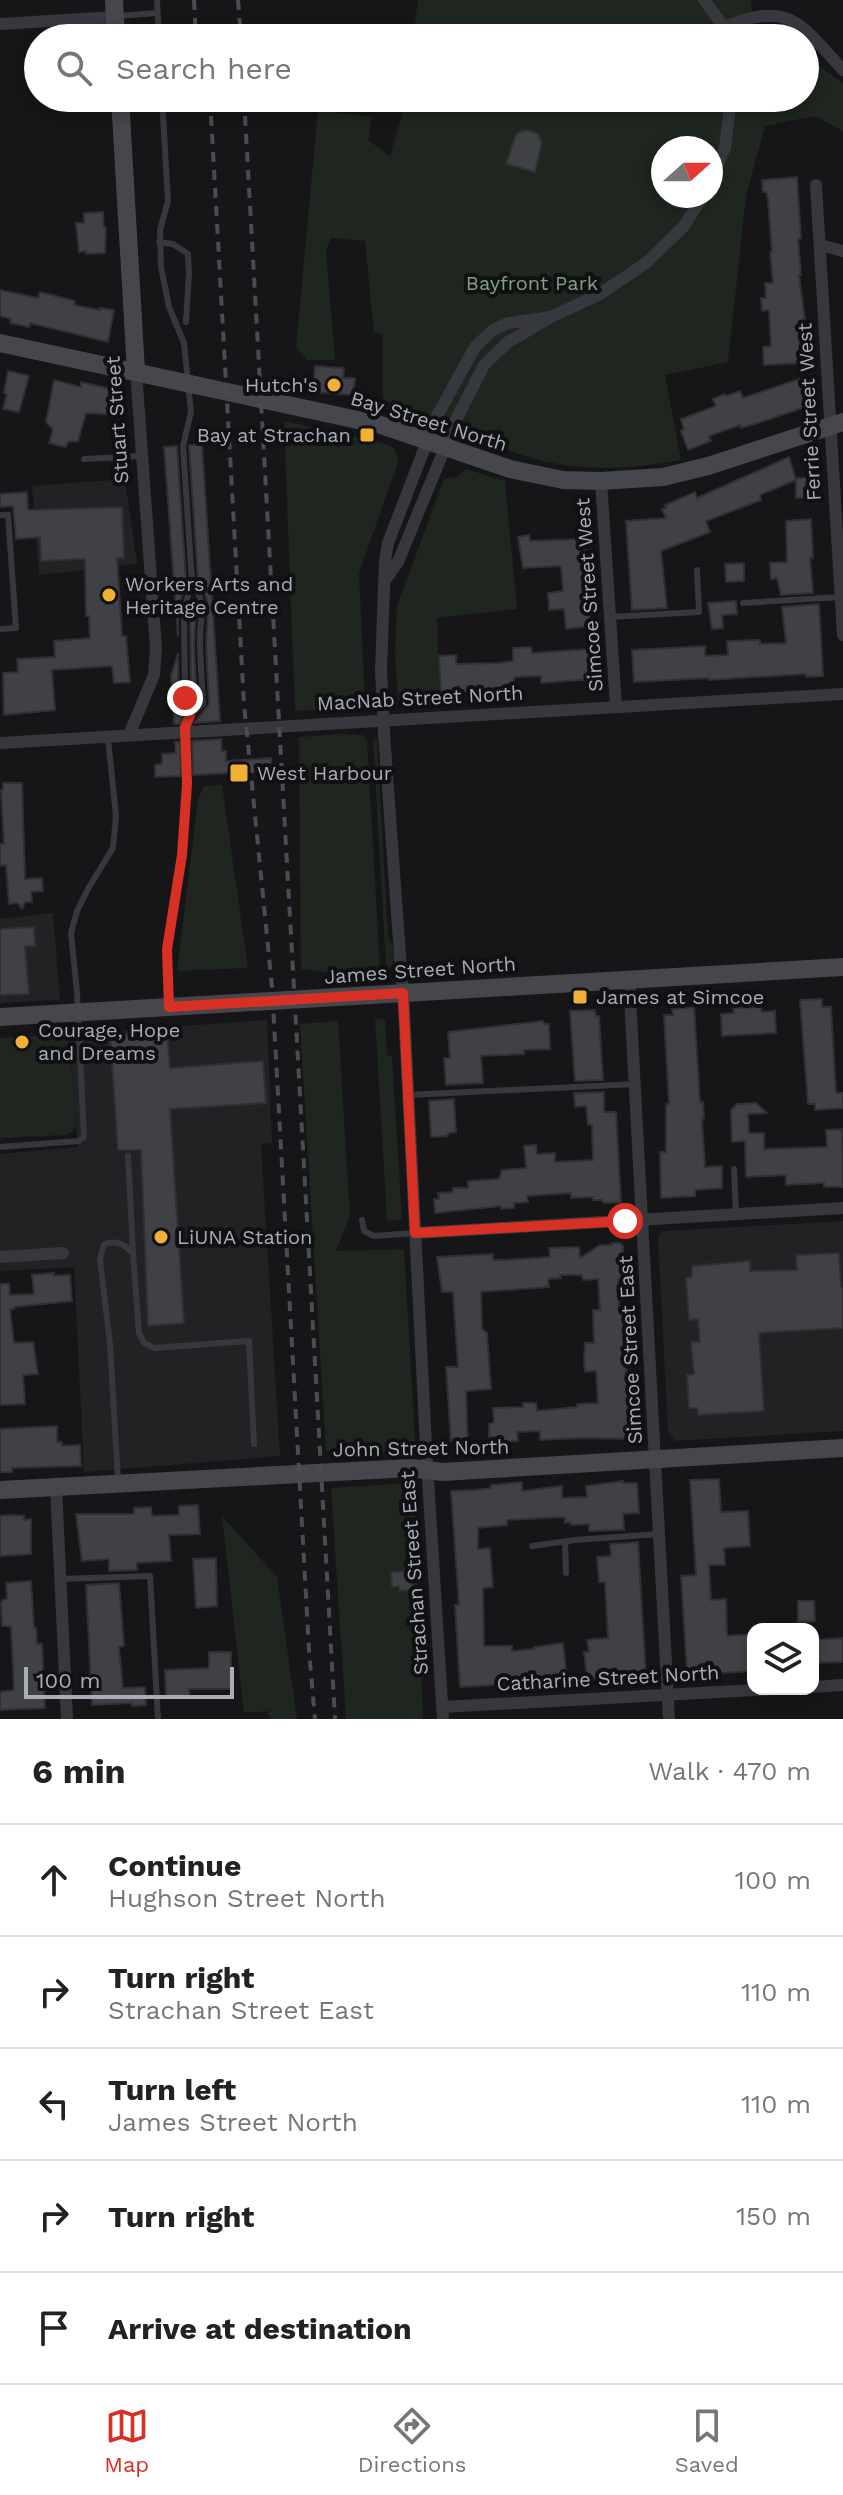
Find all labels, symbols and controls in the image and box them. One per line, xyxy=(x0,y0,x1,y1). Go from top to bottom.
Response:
search box xyxy=(24,24,819,112)
icon: search xyxy=(52,46,96,90)
text: Search here xyxy=(116,51,292,86)
north arrow xyxy=(651,136,723,208)
park label: Bayfront Park xyxy=(466,271,598,295)
street label: Ferrie Street West xyxy=(792,322,826,502)
street label: Stuart Street xyxy=(101,355,133,485)
place label: Hutch's xyxy=(245,373,318,397)
marker: Hutch's xyxy=(325,376,343,394)
street label: Bay Street North xyxy=(348,386,510,456)
place label: Bay at Strachan xyxy=(197,423,351,447)
marker: Bay at Strachan xyxy=(358,426,376,444)
street label: Simcoe Street West xyxy=(570,497,608,693)
place label: Workers Arts and Heritage Centre xyxy=(125,572,293,619)
marker: Workers Arts and Heritage Centre xyxy=(100,586,118,604)
route end xyxy=(167,680,203,716)
street label: MacNab Street North xyxy=(316,681,524,715)
place label: West Harbour xyxy=(257,761,392,785)
marker: West Harbour xyxy=(228,762,250,784)
street label: James Street North xyxy=(323,951,517,989)
place label: James at Simcoe xyxy=(596,985,764,1009)
marker: James at Simcoe xyxy=(571,988,589,1006)
place label: Courage, Hope and Dreams xyxy=(38,1018,180,1065)
marker: Courage, Hope and Dreams xyxy=(13,1033,31,1051)
route start xyxy=(607,1203,643,1239)
place label: LiUNA Station xyxy=(177,1225,312,1249)
marker: LiUNA Station xyxy=(152,1228,170,1246)
street label: Simcoe Street East xyxy=(613,1255,647,1445)
street label: John Street North xyxy=(332,1434,510,1462)
street label: Strachan Street East xyxy=(395,1470,433,1676)
map controls xyxy=(747,1623,819,1695)
button: layers xyxy=(747,1623,819,1695)
street label: Catharine Street North xyxy=(496,1660,720,1696)
scale bar xyxy=(24,1663,234,1699)
text: 100 m xyxy=(36,1668,100,1693)
text: 6 min xyxy=(32,1751,126,1791)
text: Walk · 470 m xyxy=(648,1756,811,1786)
text: Continue xyxy=(108,1848,241,1883)
icon: ahead xyxy=(32,1858,76,1902)
text: 100 m xyxy=(735,1865,811,1895)
text: Hughson Street North xyxy=(108,1883,386,1913)
text: Turn right xyxy=(108,1960,254,1995)
icon: right xyxy=(32,1970,76,2014)
text: 110 m xyxy=(741,1977,811,2007)
text: Strachan Street East xyxy=(108,1995,374,2025)
text: Turn left xyxy=(108,2072,236,2107)
icon: left xyxy=(32,2082,76,2126)
text: 110 m xyxy=(741,2089,811,2119)
text: James Street North xyxy=(108,2107,358,2137)
icon: right xyxy=(32,2194,76,2238)
text: Turn right xyxy=(108,2199,254,2234)
text: 150 m xyxy=(736,2201,811,2231)
icon: arrive xyxy=(32,2306,76,2350)
text: Arrive at destination xyxy=(108,2311,412,2346)
tab: Map xyxy=(104,2404,149,2477)
tab: Directions xyxy=(358,2404,466,2477)
tab: Saved xyxy=(675,2404,739,2477)

